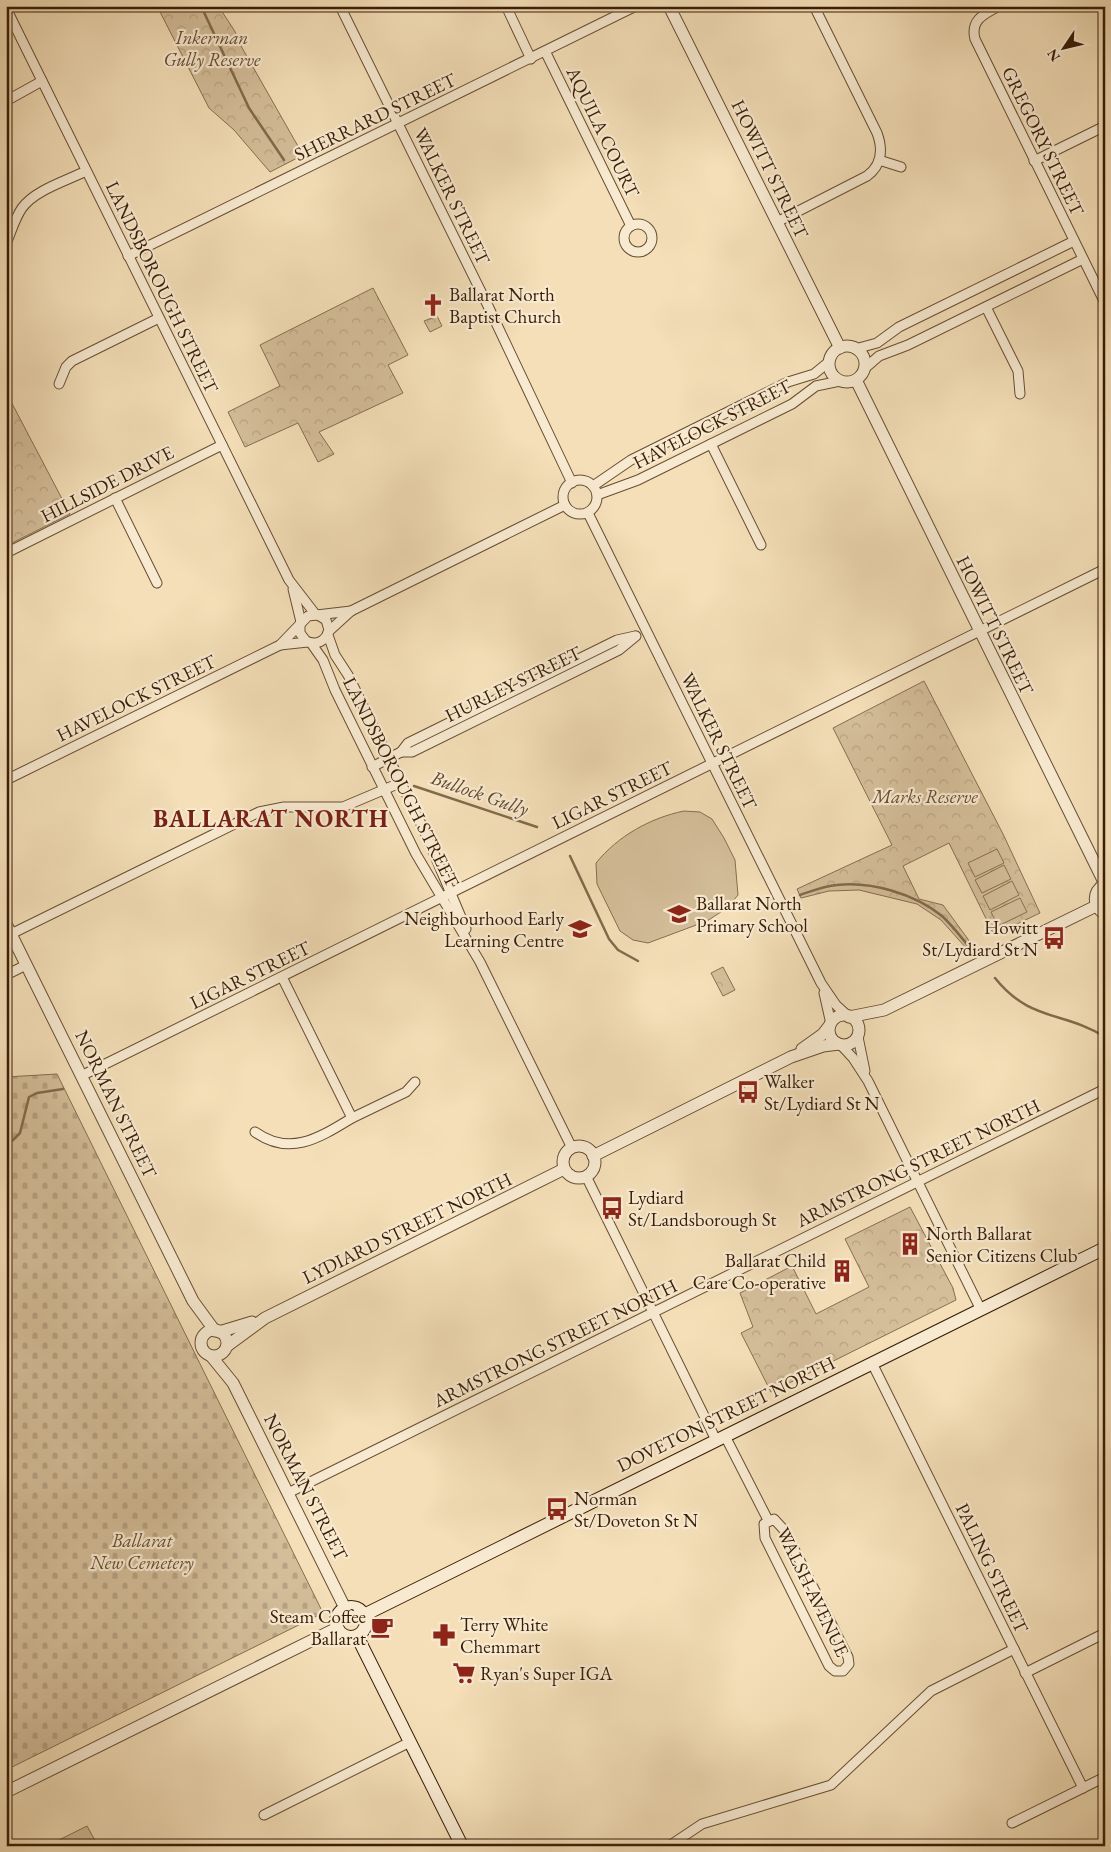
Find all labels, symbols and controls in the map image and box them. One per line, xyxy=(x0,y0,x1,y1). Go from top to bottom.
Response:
north arrow xyxy=(1038,22,1088,72)
park label: Inkerman Gully Reserve xyxy=(163,25,261,72)
text: N xyxy=(1042,45,1064,65)
street label: AQUILA COURT xyxy=(560,62,645,202)
street label: GREGORY STREET xyxy=(996,62,1090,220)
street label: SHERRARD STREET xyxy=(290,67,460,167)
street label: HOWITT STREET xyxy=(726,95,815,243)
street label: WALKER STREET xyxy=(408,123,496,269)
street label: LANDSBOROUGH STREET xyxy=(100,177,224,397)
place label: Ballarat North Baptist Church xyxy=(449,282,561,329)
church icon: Ballarat North Baptist Church xyxy=(420,292,446,318)
street label: HAVELOCK STREET xyxy=(629,373,796,475)
street label: HILLSIDE DRIVE xyxy=(36,440,178,528)
street label: HOWITT STREET xyxy=(951,551,1040,699)
street label: HURLEY STREET xyxy=(441,640,586,728)
street label: HAVELOCK STREET xyxy=(52,648,220,747)
street label: WALKER STREET xyxy=(675,668,763,814)
street label: LANDSBOROUGH STREET xyxy=(337,673,465,891)
street label: LIGAR STREET xyxy=(548,755,677,835)
water label: Bullock Gully xyxy=(427,764,532,822)
park label: Marks Reserve xyxy=(871,784,978,809)
district label: BALLARAT NORTH xyxy=(153,803,389,834)
place label: Ballarat North Primary School xyxy=(696,891,808,938)
school or university icon: Ballarat North Primary School xyxy=(666,901,692,927)
place label: Neighbourhood Early Learning Centre xyxy=(404,906,565,953)
place label: Howitt St/Lydiard St N xyxy=(922,915,1038,962)
school or university icon: Neighbourhood Early Learning Centre xyxy=(567,916,593,942)
bus stop icon: Howitt St/Lydiard St N xyxy=(1041,925,1067,951)
street label: LIGAR STREET xyxy=(186,935,315,1015)
street label: NORMAN STREET xyxy=(69,1026,163,1182)
place label: Walker St/Lydiard St N xyxy=(764,1069,880,1116)
bus stop icon: Walker St/Lydiard St N xyxy=(735,1079,761,1105)
street label: ARMSTRONG STREET NORTH xyxy=(791,1093,1044,1234)
street label: LYDIARD STREET NORTH xyxy=(298,1166,516,1290)
place label: Lydiard St/Landsborough St xyxy=(628,1185,776,1232)
bus stop icon: Lydiard St/Landsborough St xyxy=(599,1195,625,1221)
place label: North Ballarat Senior Citizens Club xyxy=(926,1221,1078,1268)
building icon: North Ballarat Senior Citizens Club xyxy=(897,1231,923,1257)
place label: Ballarat Child Care Co-operative xyxy=(693,1248,826,1295)
building icon: Ballarat Child Care Co-operative xyxy=(829,1258,855,1284)
street label: ARMSTRONG STREET NORTH xyxy=(428,1273,681,1414)
street label: DOVETON STREET NORTH xyxy=(613,1350,839,1478)
street label: NORMAN STREET xyxy=(258,1409,354,1565)
place label: Norman St/Doveton St N xyxy=(574,1486,698,1533)
bus stop icon: Norman St/Doveton St N xyxy=(544,1496,570,1522)
street label: PALING STREET xyxy=(950,1499,1034,1637)
street label: WALSH AVENUE xyxy=(771,1523,855,1661)
park label: Ballarat New Cemetery xyxy=(89,1528,194,1575)
place label: Steam Coffee Ballarat xyxy=(270,1604,366,1651)
place label: Terry White Chemmart xyxy=(460,1612,548,1659)
cafe icon: Steam Coffee Ballarat xyxy=(369,1614,395,1640)
pharmacy icon: Terry White Chemmart xyxy=(431,1622,457,1648)
supermarket icon: Ryan's Super IGA xyxy=(451,1660,477,1686)
place label: Ryan's Super IGA xyxy=(480,1661,614,1686)

